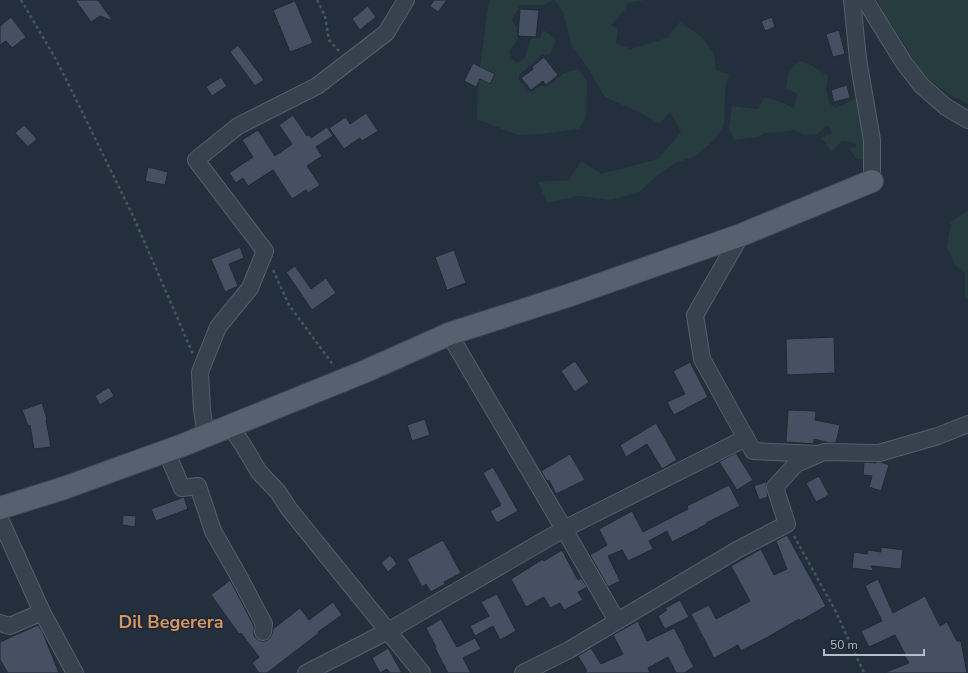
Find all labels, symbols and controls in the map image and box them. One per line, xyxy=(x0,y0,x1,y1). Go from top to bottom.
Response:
district label: Dil Begerera xyxy=(118,610,224,634)
scale bar xyxy=(824,631,924,657)
text: 50 m xyxy=(830,637,858,653)

